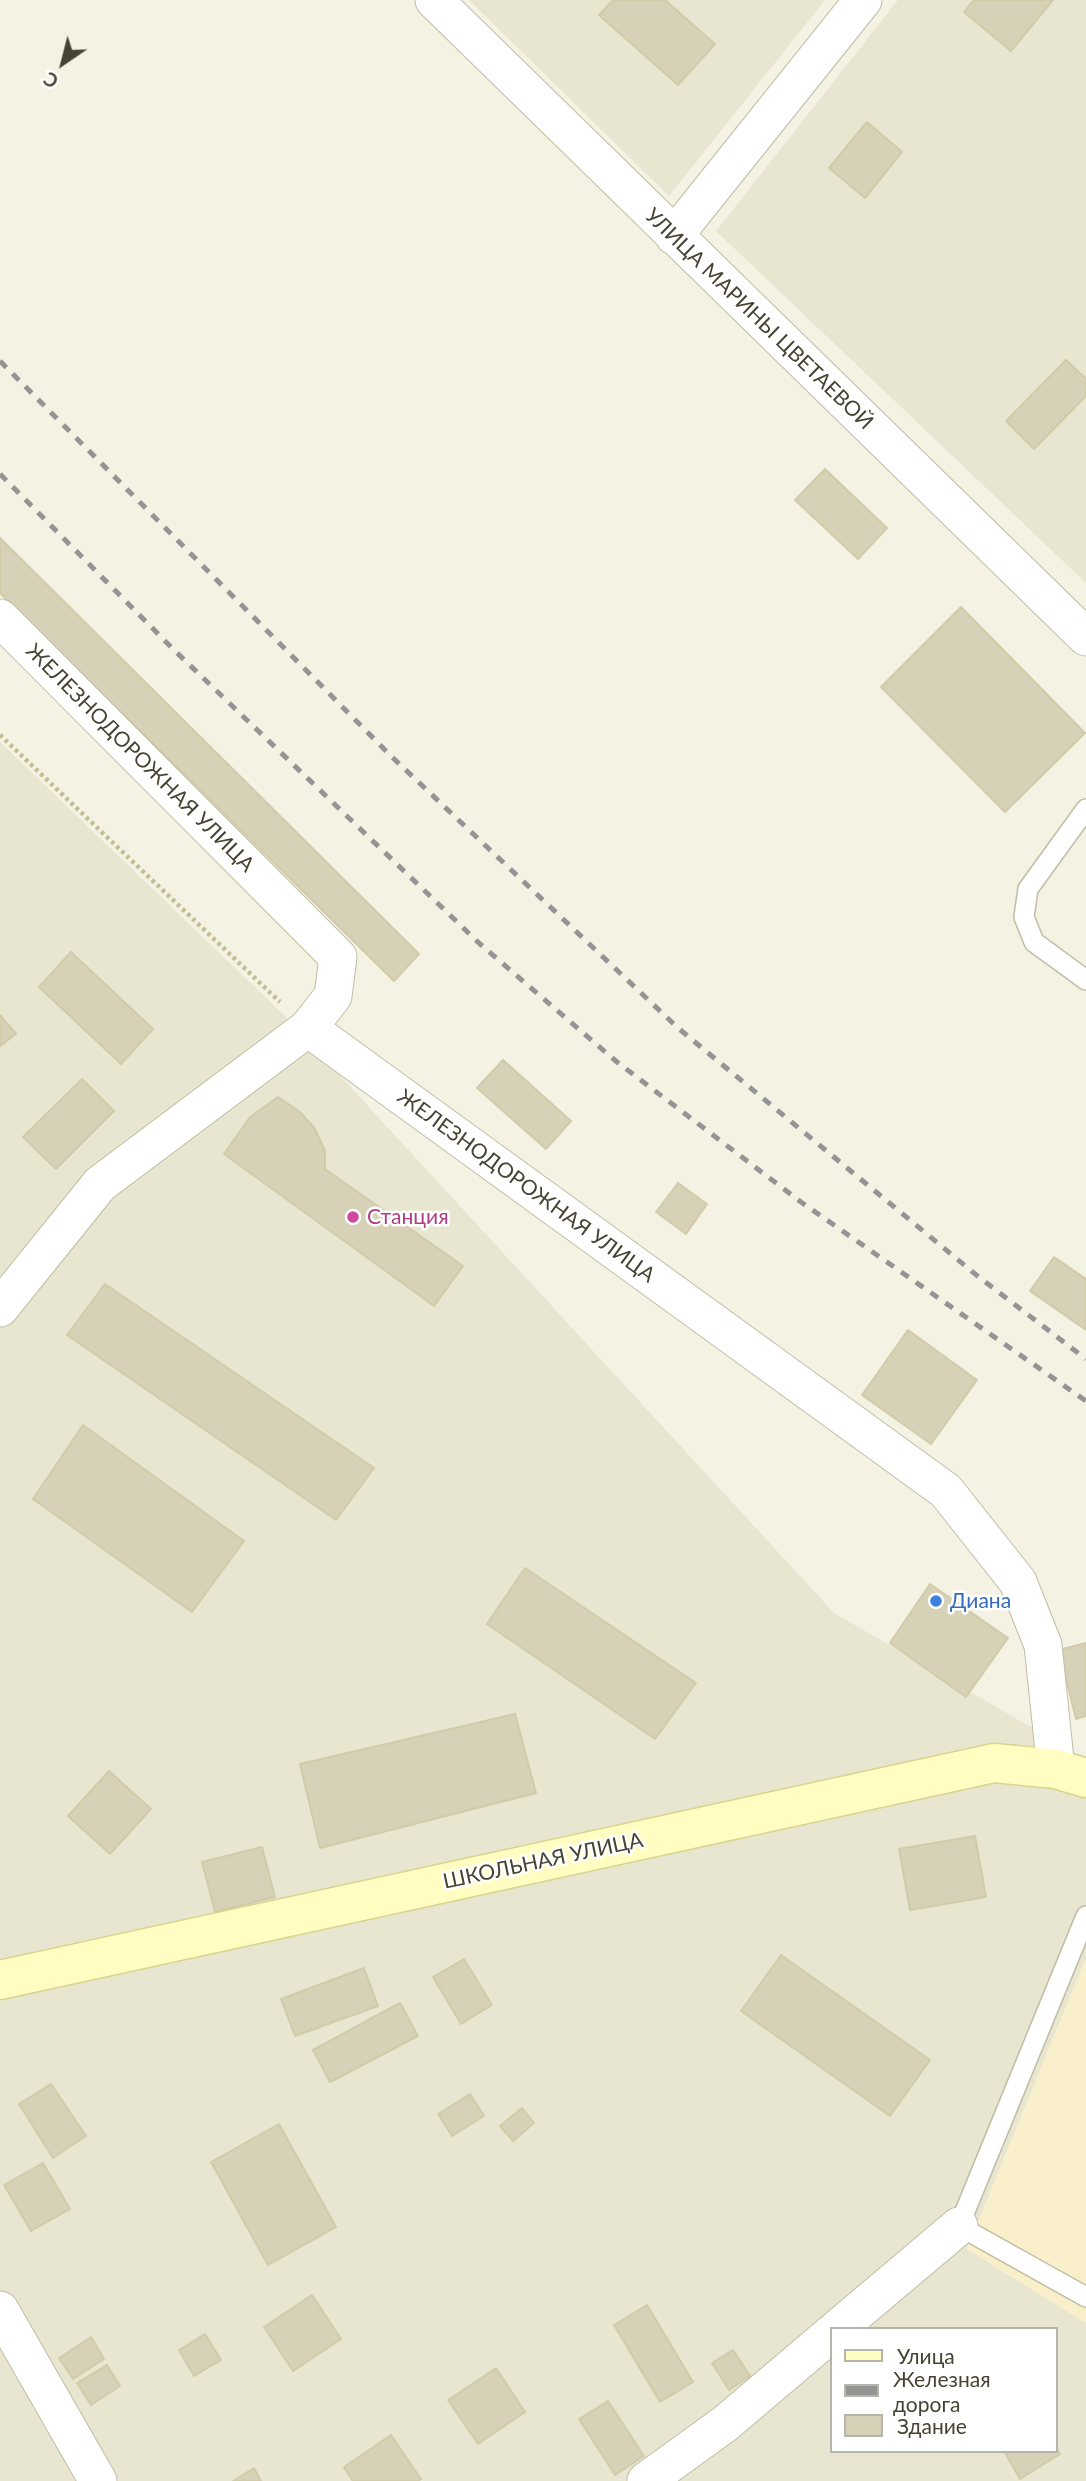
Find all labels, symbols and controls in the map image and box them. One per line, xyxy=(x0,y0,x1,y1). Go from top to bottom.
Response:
north arrow xyxy=(28,28,98,98)
text: С xyxy=(39,68,62,94)
street label: УЛИЦА МАРИНЫ ЦВЕТАЕВОЙ xyxy=(640,203,878,435)
street label: ЖЕЛЕЗНОДОРОЖНАЯ УЛИЦА xyxy=(21,639,259,877)
street label: ЖЕЛЕЗНОДОРОЖНАЯ УЛИЦА xyxy=(392,1084,660,1288)
place label: Станция xyxy=(367,1204,448,1230)
marker: Станция xyxy=(345,1209,361,1225)
place label: Диана xyxy=(950,1588,1011,1614)
marker: Диана xyxy=(928,1593,944,1609)
street label: ШКОЛЬНАЯ УЛИЦА xyxy=(441,1828,645,1894)
legend xyxy=(830,2327,1058,2453)
text: Улица xyxy=(897,2343,955,2368)
text: Железная дорога xyxy=(893,2366,991,2416)
text: Здание xyxy=(897,2413,967,2438)

